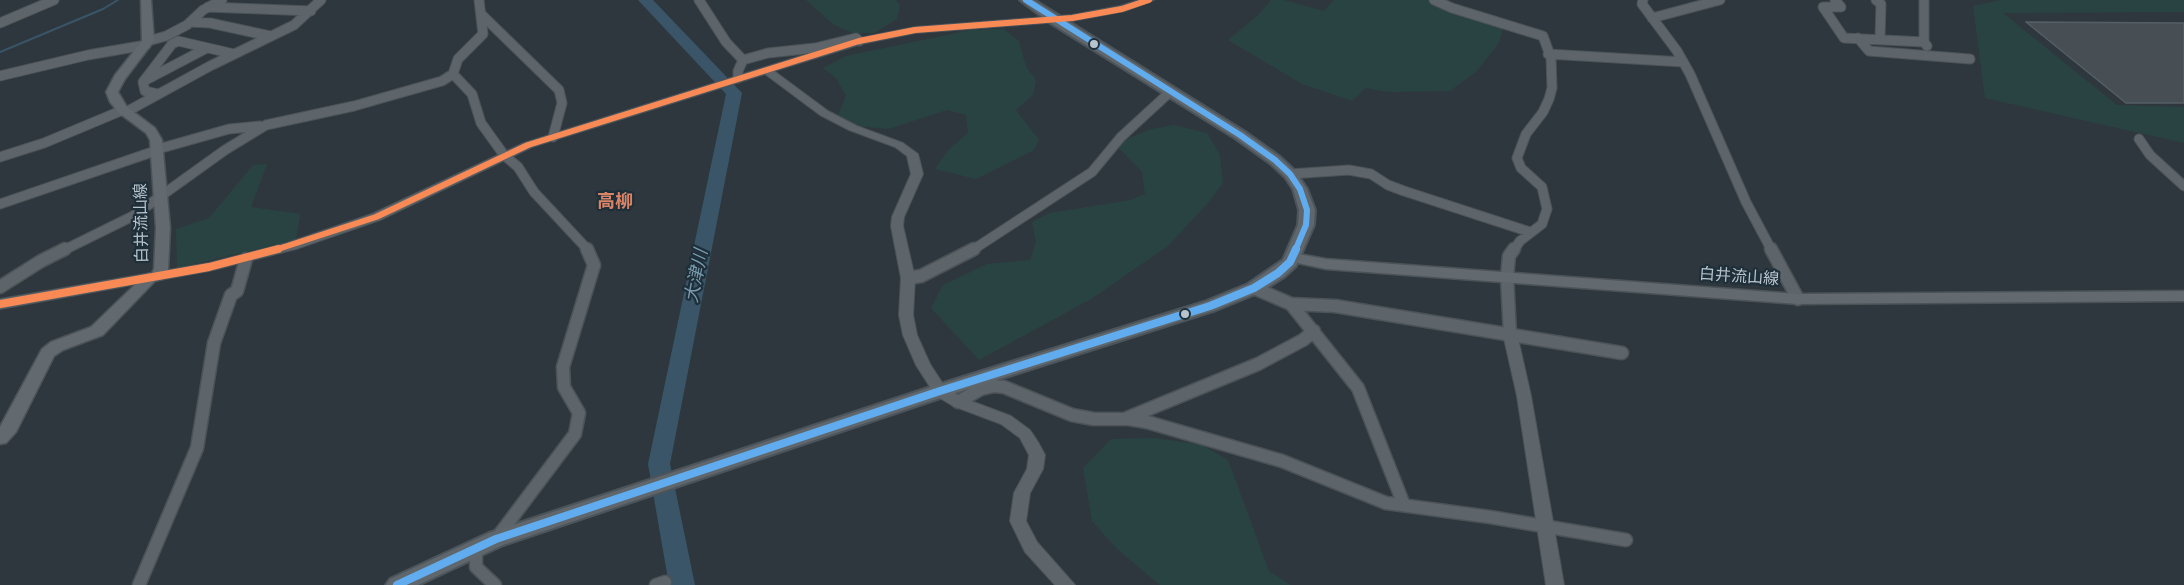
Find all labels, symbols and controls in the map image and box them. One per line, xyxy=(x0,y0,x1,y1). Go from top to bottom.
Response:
unlabelled marker xyxy=(1088,38,1100,50)
street label: 白井流山線 xyxy=(132,183,152,263)
district label: 高柳 xyxy=(597,191,633,213)
water label: 大津川 xyxy=(681,247,713,305)
street label: 白井流山線 xyxy=(1698,265,1780,289)
unlabelled marker xyxy=(1179,308,1191,320)

